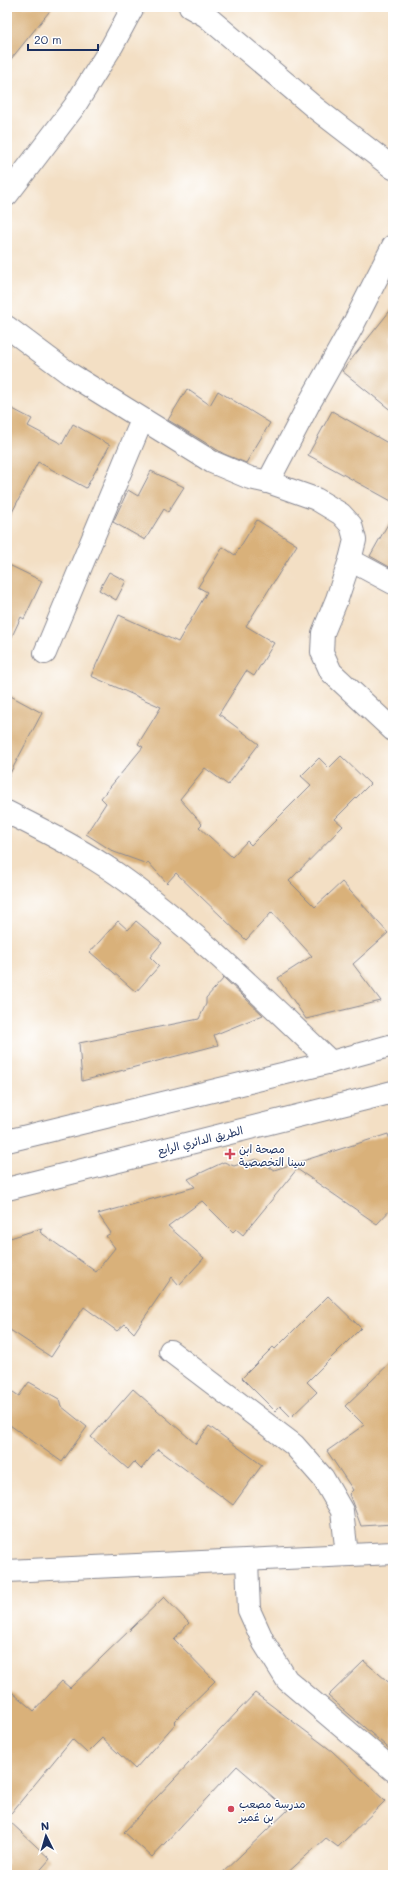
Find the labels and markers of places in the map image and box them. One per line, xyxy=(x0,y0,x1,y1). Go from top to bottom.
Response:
place label: مصحة ابن سينا التخصصية xyxy=(239,1141,306,1169)
marker: مصحة ابن سينا التخصصية xyxy=(224,1148,236,1160)
place label: مدرسة مصعب بن عُمير xyxy=(238,1796,306,1825)
marker: مدرسة مصعب بن عُمير xyxy=(226,1804,236,1814)

